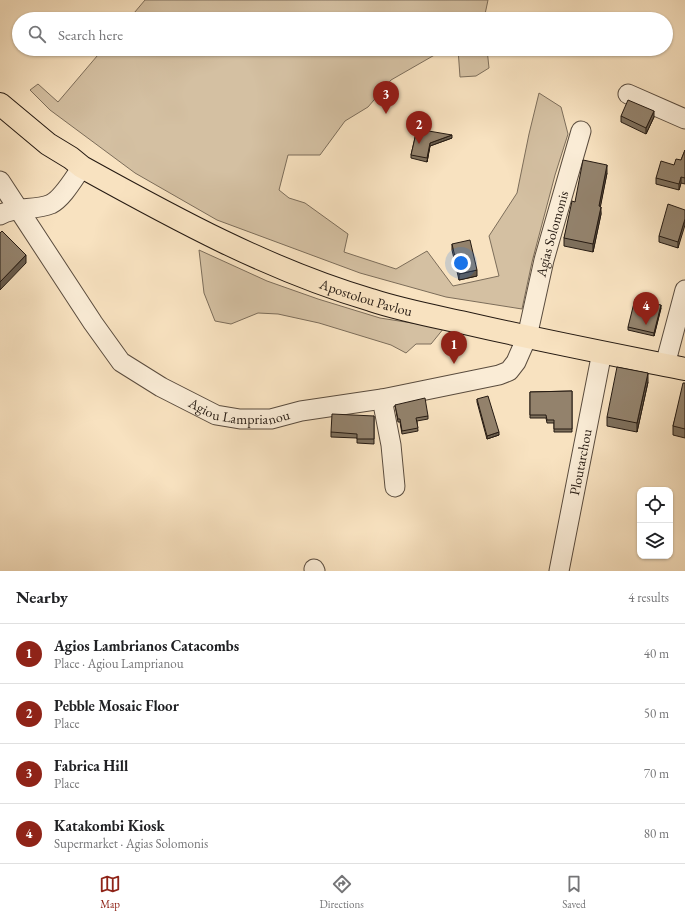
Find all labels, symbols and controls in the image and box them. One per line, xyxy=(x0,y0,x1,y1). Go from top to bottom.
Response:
search box xyxy=(12,12,673,56)
icon: search xyxy=(26,23,48,45)
text: Search here xyxy=(58,25,123,44)
pin: 3 xyxy=(373,81,399,114)
pin: 2 xyxy=(406,111,432,144)
street label: Agias Solomonis xyxy=(531,188,573,280)
your location xyxy=(451,253,471,273)
street label: Apostolou Pavlou xyxy=(316,274,415,320)
pin: 4 xyxy=(633,292,659,325)
pin: 1 xyxy=(441,331,467,364)
street label: Agiou Lamprianou xyxy=(185,393,292,428)
street label: Ploutarchou xyxy=(565,427,596,497)
map controls xyxy=(637,487,673,559)
button: locate xyxy=(637,487,673,523)
button: layers xyxy=(637,523,673,559)
text: Nearby xyxy=(16,586,68,608)
text: 4 results xyxy=(628,589,669,606)
text: Agios Lambrianos Catacombs xyxy=(54,636,239,655)
text: 1 xyxy=(26,645,32,662)
text: 40 m xyxy=(644,645,669,662)
text: Place · Agiou Lamprianou xyxy=(54,655,184,672)
text: Pebble Mosaic Floor xyxy=(54,696,179,715)
text: 2 xyxy=(26,705,32,722)
text: 50 m xyxy=(644,705,669,722)
text: Place xyxy=(54,715,80,732)
text: Fabrica Hill xyxy=(54,756,128,775)
text: 3 xyxy=(26,765,32,782)
text: 70 m xyxy=(644,765,669,782)
text: Place xyxy=(54,775,80,792)
text: Katakombi Kiosk xyxy=(54,816,165,835)
text: 4 xyxy=(26,825,32,842)
text: 80 m xyxy=(644,825,669,842)
text: Supermarket · Agias Solomonis xyxy=(54,835,208,852)
tab: Map xyxy=(99,873,121,911)
tab: Directions xyxy=(320,873,364,911)
tab: Saved xyxy=(562,873,586,911)

